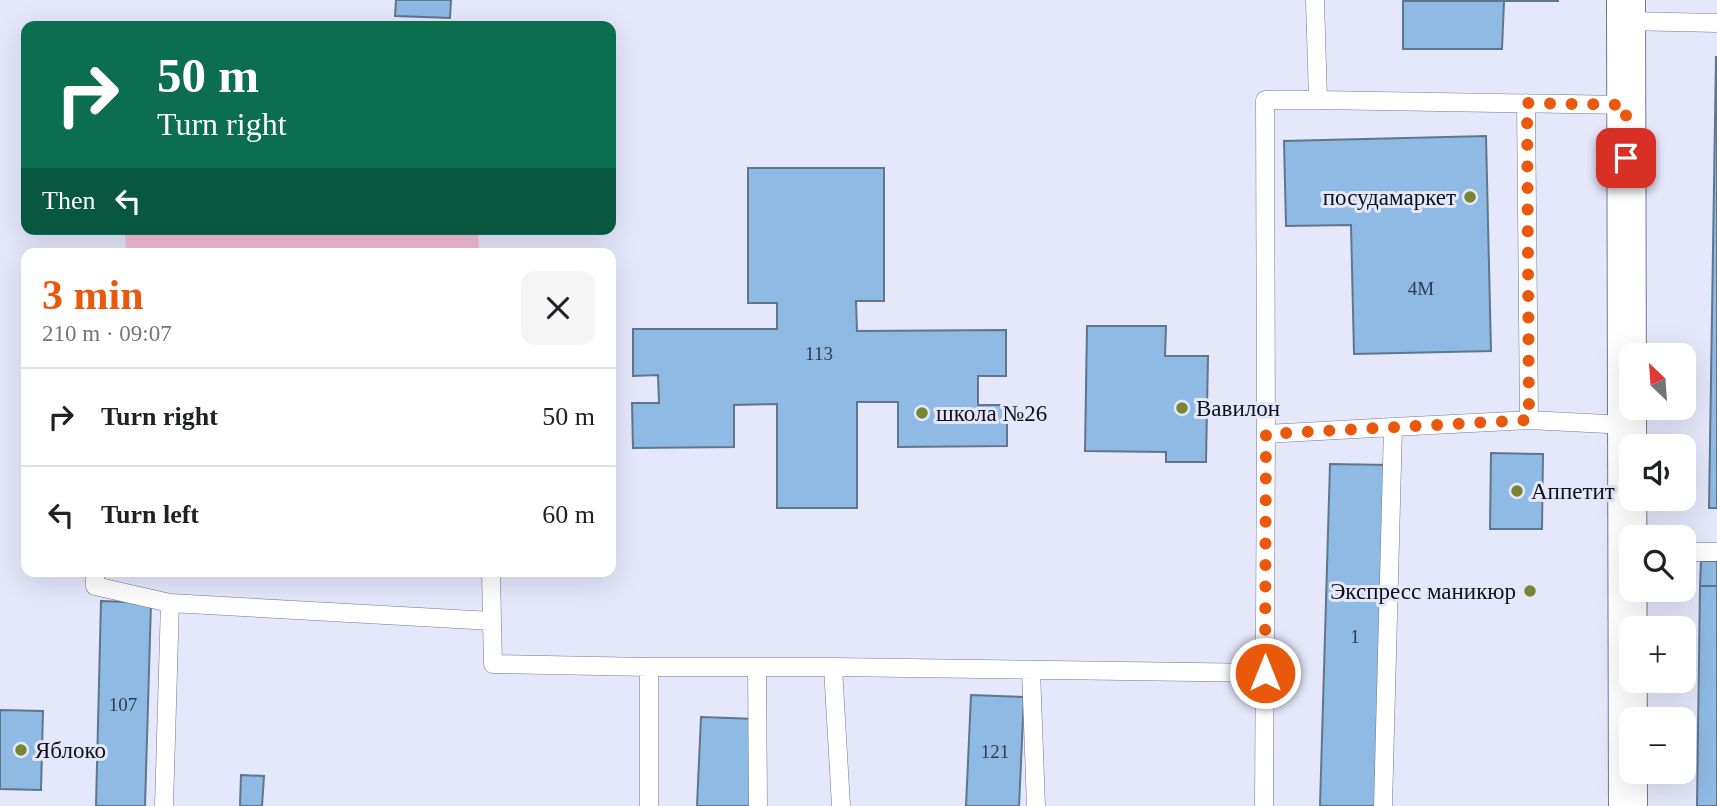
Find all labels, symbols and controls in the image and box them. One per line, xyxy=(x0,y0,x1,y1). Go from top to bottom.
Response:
text: 50 m xyxy=(157,48,259,103)
icon: right xyxy=(42,49,133,140)
text: Turn right xyxy=(157,106,287,142)
pin xyxy=(1596,128,1656,188)
icon: arrive xyxy=(1607,139,1645,177)
icon: left xyxy=(109,182,147,220)
place label: посудамаркет xyxy=(1323,185,1456,210)
text: Then xyxy=(42,186,95,215)
marker: посудамаркет xyxy=(1462,189,1478,205)
button: close xyxy=(521,271,595,345)
text: 3 min xyxy=(42,272,144,318)
house number: 4М xyxy=(1408,278,1434,299)
text: 210 m · 09:07 xyxy=(42,321,172,346)
house number: 113 xyxy=(805,343,833,364)
north arrow xyxy=(1619,343,1696,420)
map controls xyxy=(1619,343,1696,784)
place label: Вавилон xyxy=(1196,396,1280,421)
icon: right xyxy=(42,398,80,436)
marker: Вавилон xyxy=(1174,400,1190,416)
place label: школа №26 xyxy=(936,401,1047,426)
text: Turn right xyxy=(101,402,218,431)
text: 50 m xyxy=(542,402,595,431)
marker: школа №26 xyxy=(914,405,930,421)
button: sound xyxy=(1619,434,1696,511)
place label: Аппетит xyxy=(1531,479,1615,504)
marker: Аппетит xyxy=(1509,483,1525,499)
icon: left xyxy=(42,496,80,534)
text: Turn left xyxy=(101,500,199,529)
text: 60 m xyxy=(542,500,595,529)
button: search xyxy=(1619,525,1696,602)
place label: Экспресс маникюр xyxy=(1330,579,1516,604)
marker: Экспресс маникюр xyxy=(1522,583,1538,599)
button: + xyxy=(1619,616,1696,693)
house number: 1 xyxy=(1350,626,1360,647)
position arrow xyxy=(1228,636,1302,710)
house number: 107 xyxy=(109,694,137,715)
button: − xyxy=(1619,707,1696,784)
place label: Яблоко xyxy=(35,738,106,763)
house number: 121 xyxy=(981,741,1009,762)
marker: Яблоко xyxy=(13,742,29,758)

